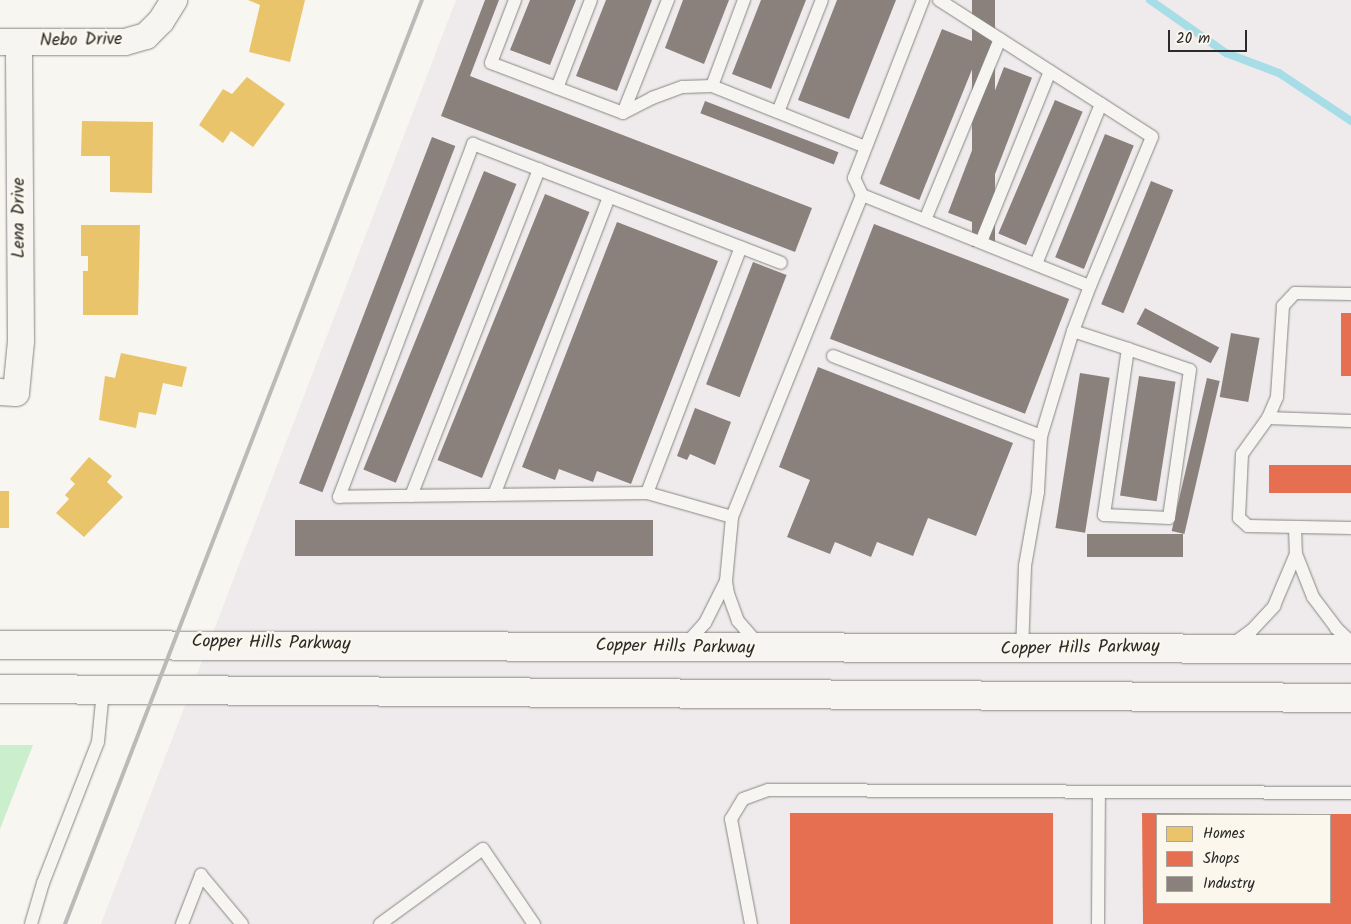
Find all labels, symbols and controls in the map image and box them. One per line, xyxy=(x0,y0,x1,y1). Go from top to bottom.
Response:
scale bar xyxy=(1171,20,1250,52)
text: 20 m xyxy=(1176,27,1210,51)
street label: Nebo Drive xyxy=(39,29,123,53)
street label: Lena Drive xyxy=(9,178,31,258)
street label: Copper Hills Parkway xyxy=(191,632,351,656)
street label: Copper Hills Parkway xyxy=(595,636,755,660)
street label: Copper Hills Parkway xyxy=(1000,637,1160,661)
legend xyxy=(1156,814,1331,904)
text: Homes xyxy=(1203,822,1245,846)
text: Shops xyxy=(1203,847,1239,871)
text: Industry xyxy=(1203,872,1255,896)

